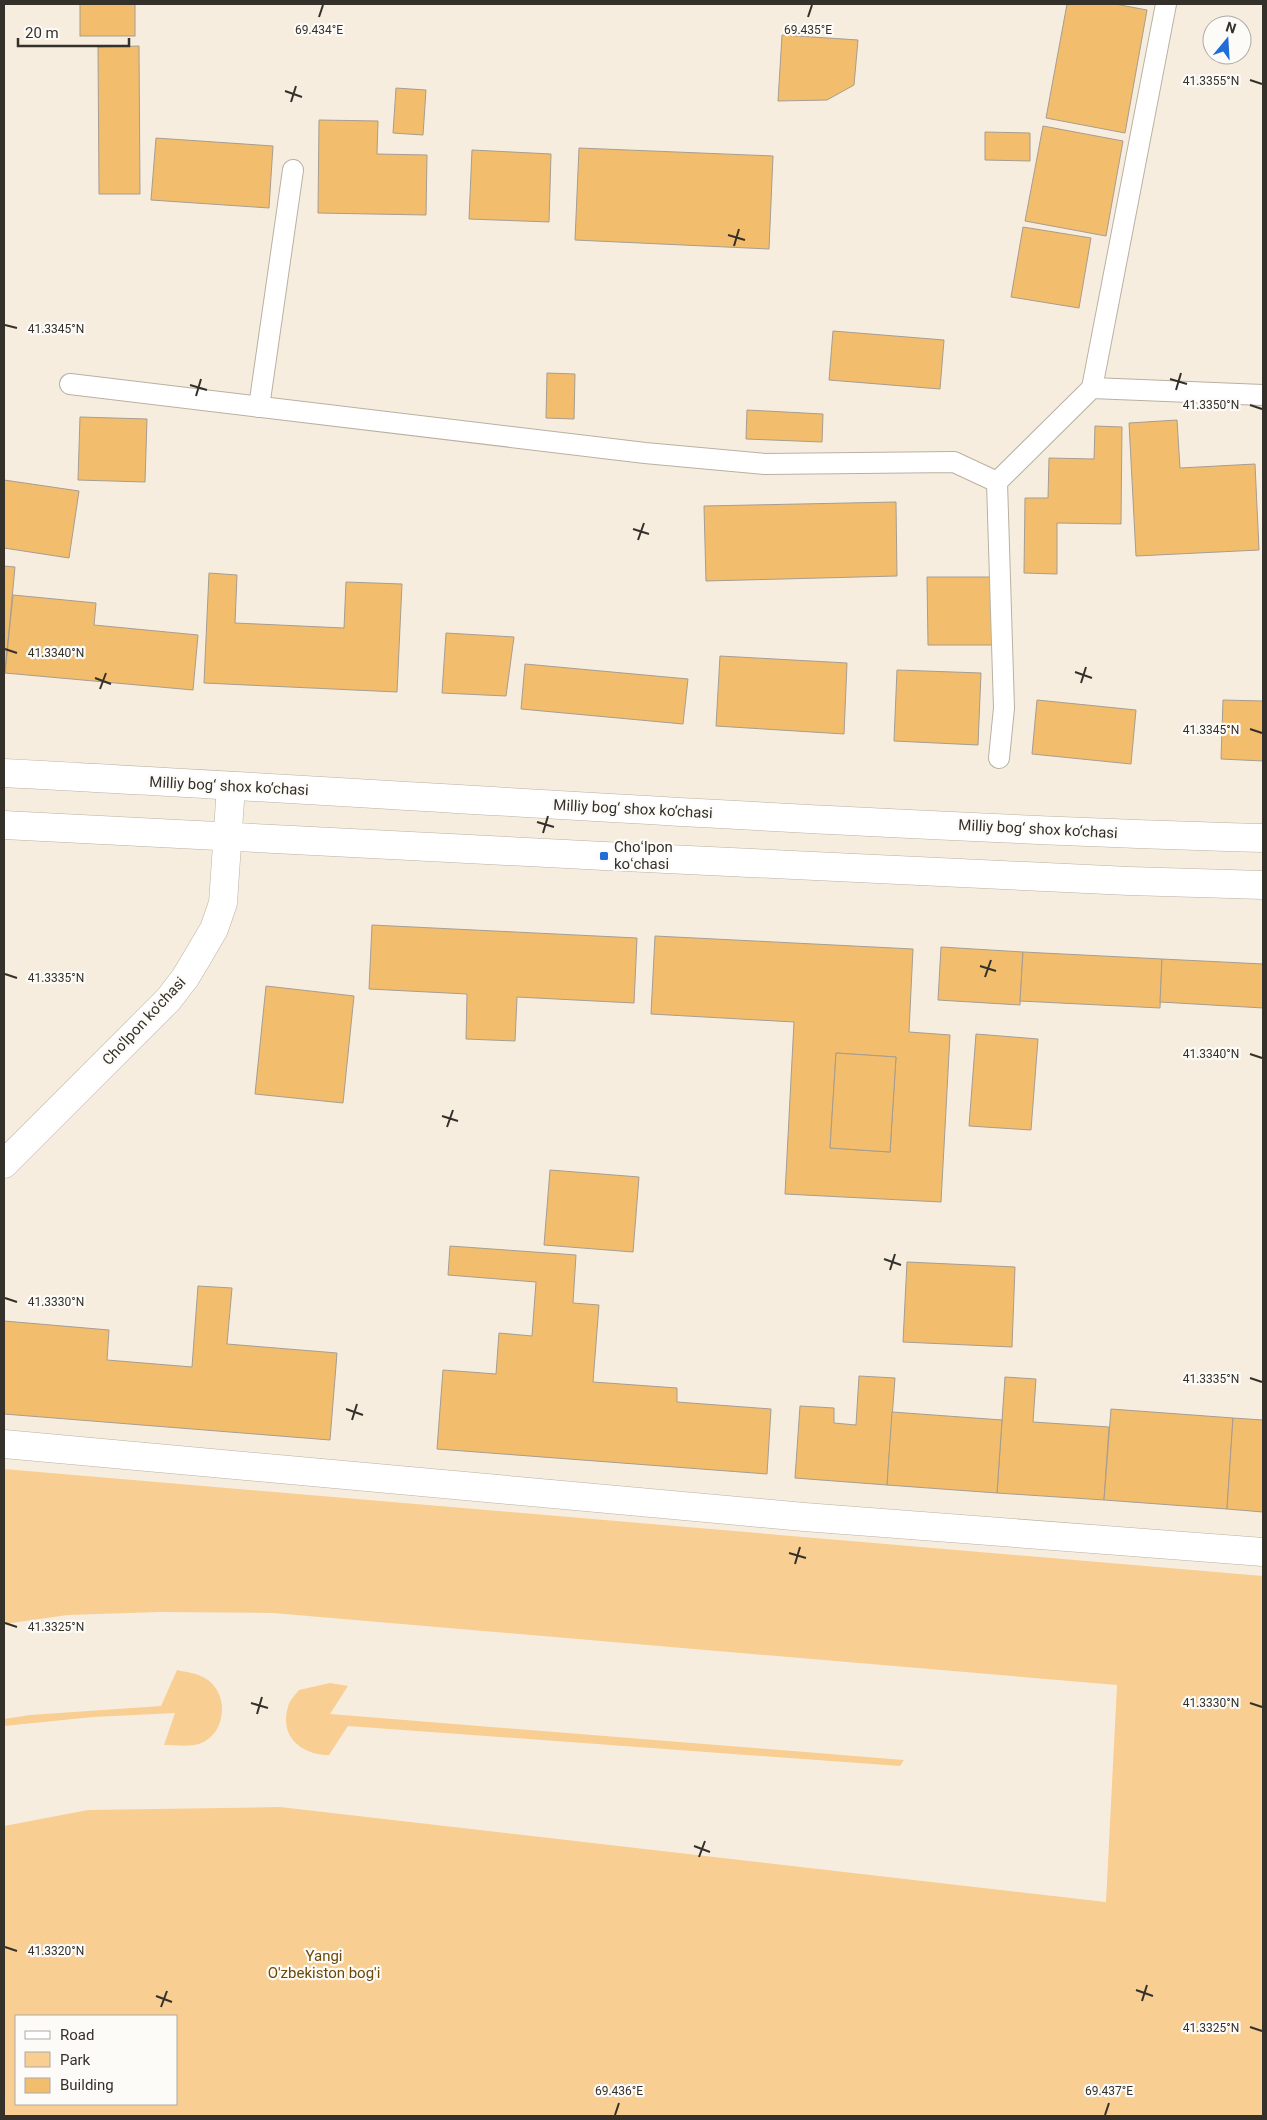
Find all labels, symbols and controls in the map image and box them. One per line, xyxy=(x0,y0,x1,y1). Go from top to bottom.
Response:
scale bar xyxy=(18,15,129,47)
north arrow xyxy=(1202,15,1252,65)
text: N xyxy=(1224,18,1238,37)
text: 69.434°E xyxy=(295,23,343,37)
text: 69.435°E xyxy=(784,23,832,37)
text: 20 m xyxy=(25,24,59,42)
text: 41.3355°N xyxy=(1183,74,1239,88)
text: 41.3345°N xyxy=(28,322,84,336)
text: 41.3350°N xyxy=(1183,398,1239,412)
text: 41.3340°N xyxy=(28,646,84,660)
text: 41.3345°N xyxy=(1183,723,1239,737)
street label: Milliy bog‘ shox ko‘chasi xyxy=(149,773,309,799)
street label: Milliy bog‘ shox ko‘chasi xyxy=(553,796,713,822)
street label: Milliy bog‘ shox ko‘chasi xyxy=(958,816,1118,842)
place label: Choʻlpon koʻchasi xyxy=(614,838,673,873)
marker: Choʻlpon koʻchasi xyxy=(598,850,610,862)
text: 41.3335°N xyxy=(28,971,84,985)
street label: Cho'lpon ko'chasi xyxy=(99,973,189,1069)
text: 41.3340°N xyxy=(1183,1047,1239,1061)
text: 41.3330°N xyxy=(28,1295,84,1309)
text: 41.3335°N xyxy=(1183,1372,1239,1386)
text: 41.3325°N xyxy=(28,1620,84,1634)
text: 41.3330°N xyxy=(1183,1696,1239,1710)
text: 41.3320°N xyxy=(28,1944,84,1958)
park label: Yangi O'zbekiston bog'i xyxy=(268,1947,380,1982)
legend xyxy=(15,2015,178,2105)
text: 41.3325°N xyxy=(1183,2021,1239,2035)
text: Road xyxy=(60,2026,94,2044)
text: Park xyxy=(60,2051,91,2069)
text: Building xyxy=(60,2076,114,2094)
text: 69.436°E xyxy=(595,2084,643,2098)
text: 69.437°E xyxy=(1085,2084,1133,2098)

